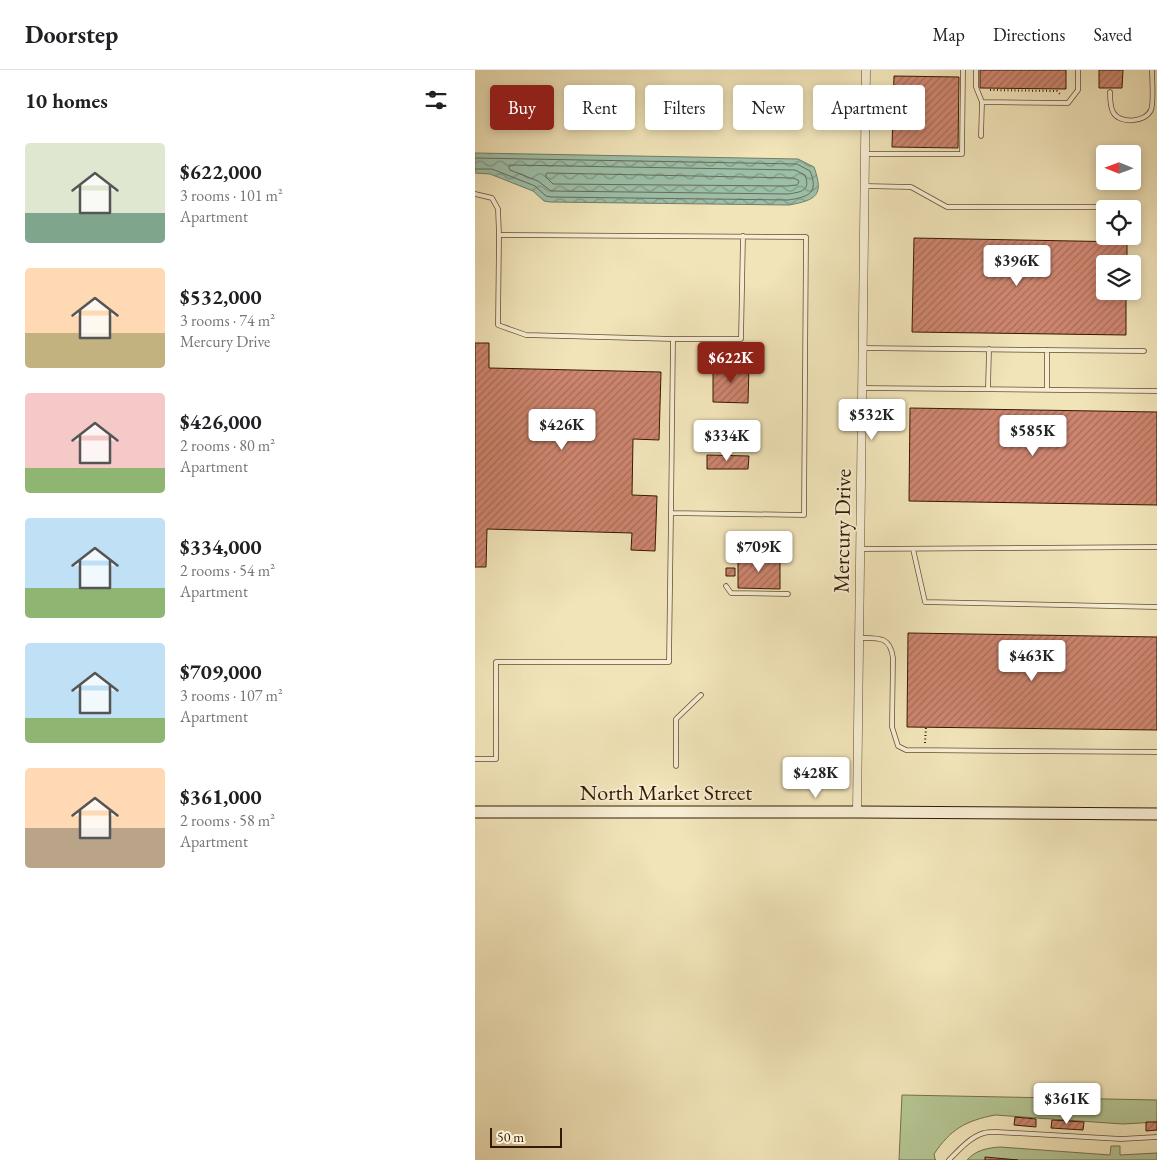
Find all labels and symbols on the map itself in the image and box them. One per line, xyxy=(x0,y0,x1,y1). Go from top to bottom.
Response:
north arrow xyxy=(1096,145,1141,190)
pin: $396K xyxy=(982,244,1052,287)
pin: $622K xyxy=(696,342,766,384)
pin: $532K xyxy=(837,398,907,441)
pin: $426K xyxy=(527,408,597,451)
pin: $585K xyxy=(998,414,1068,457)
pin: $334K xyxy=(692,420,762,462)
street label: Mercury Drive xyxy=(826,468,858,593)
pin: $709K xyxy=(724,530,794,573)
pin: $463K xyxy=(997,640,1067,682)
pin: $428K xyxy=(781,756,851,799)
street label: North Market Street xyxy=(580,778,752,807)
pin: $361K xyxy=(1032,1082,1102,1125)
scale bar xyxy=(490,1125,563,1148)

